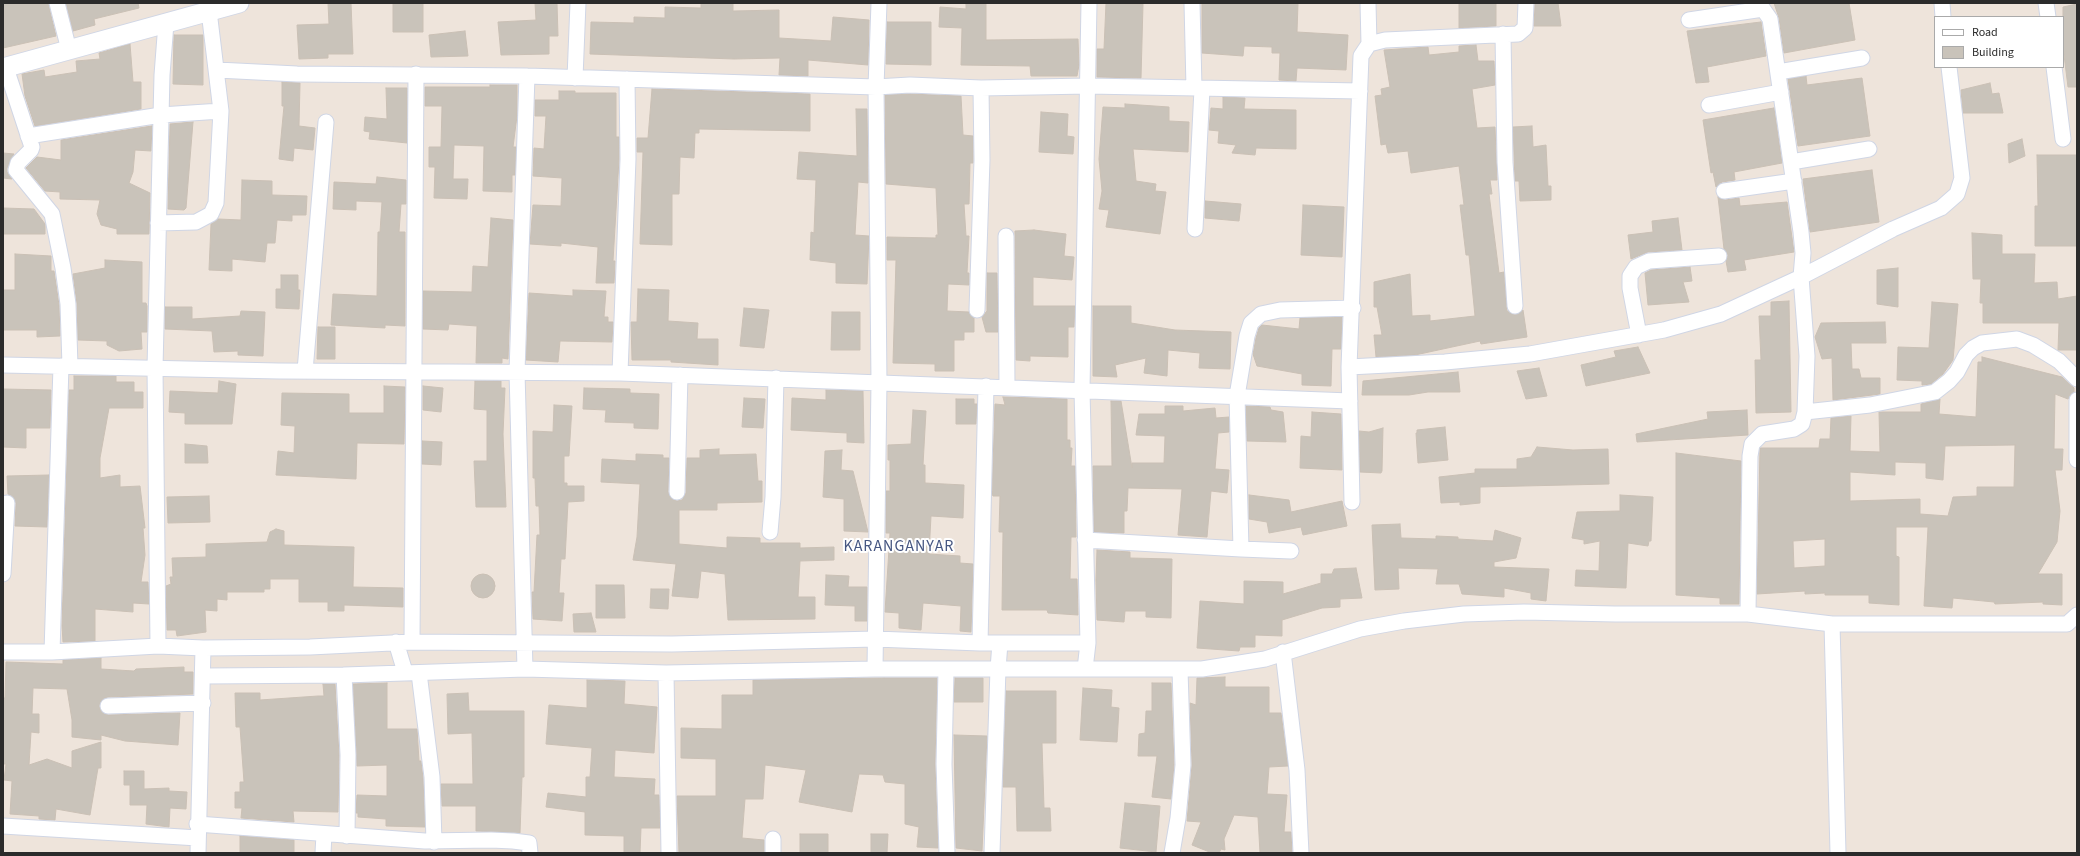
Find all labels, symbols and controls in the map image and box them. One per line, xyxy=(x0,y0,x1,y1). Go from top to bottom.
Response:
legend xyxy=(1934,16,2064,68)
text: Road xyxy=(1972,24,1998,41)
text: Building xyxy=(1972,44,2014,61)
district label: KARANGANYAR xyxy=(844,537,954,557)

